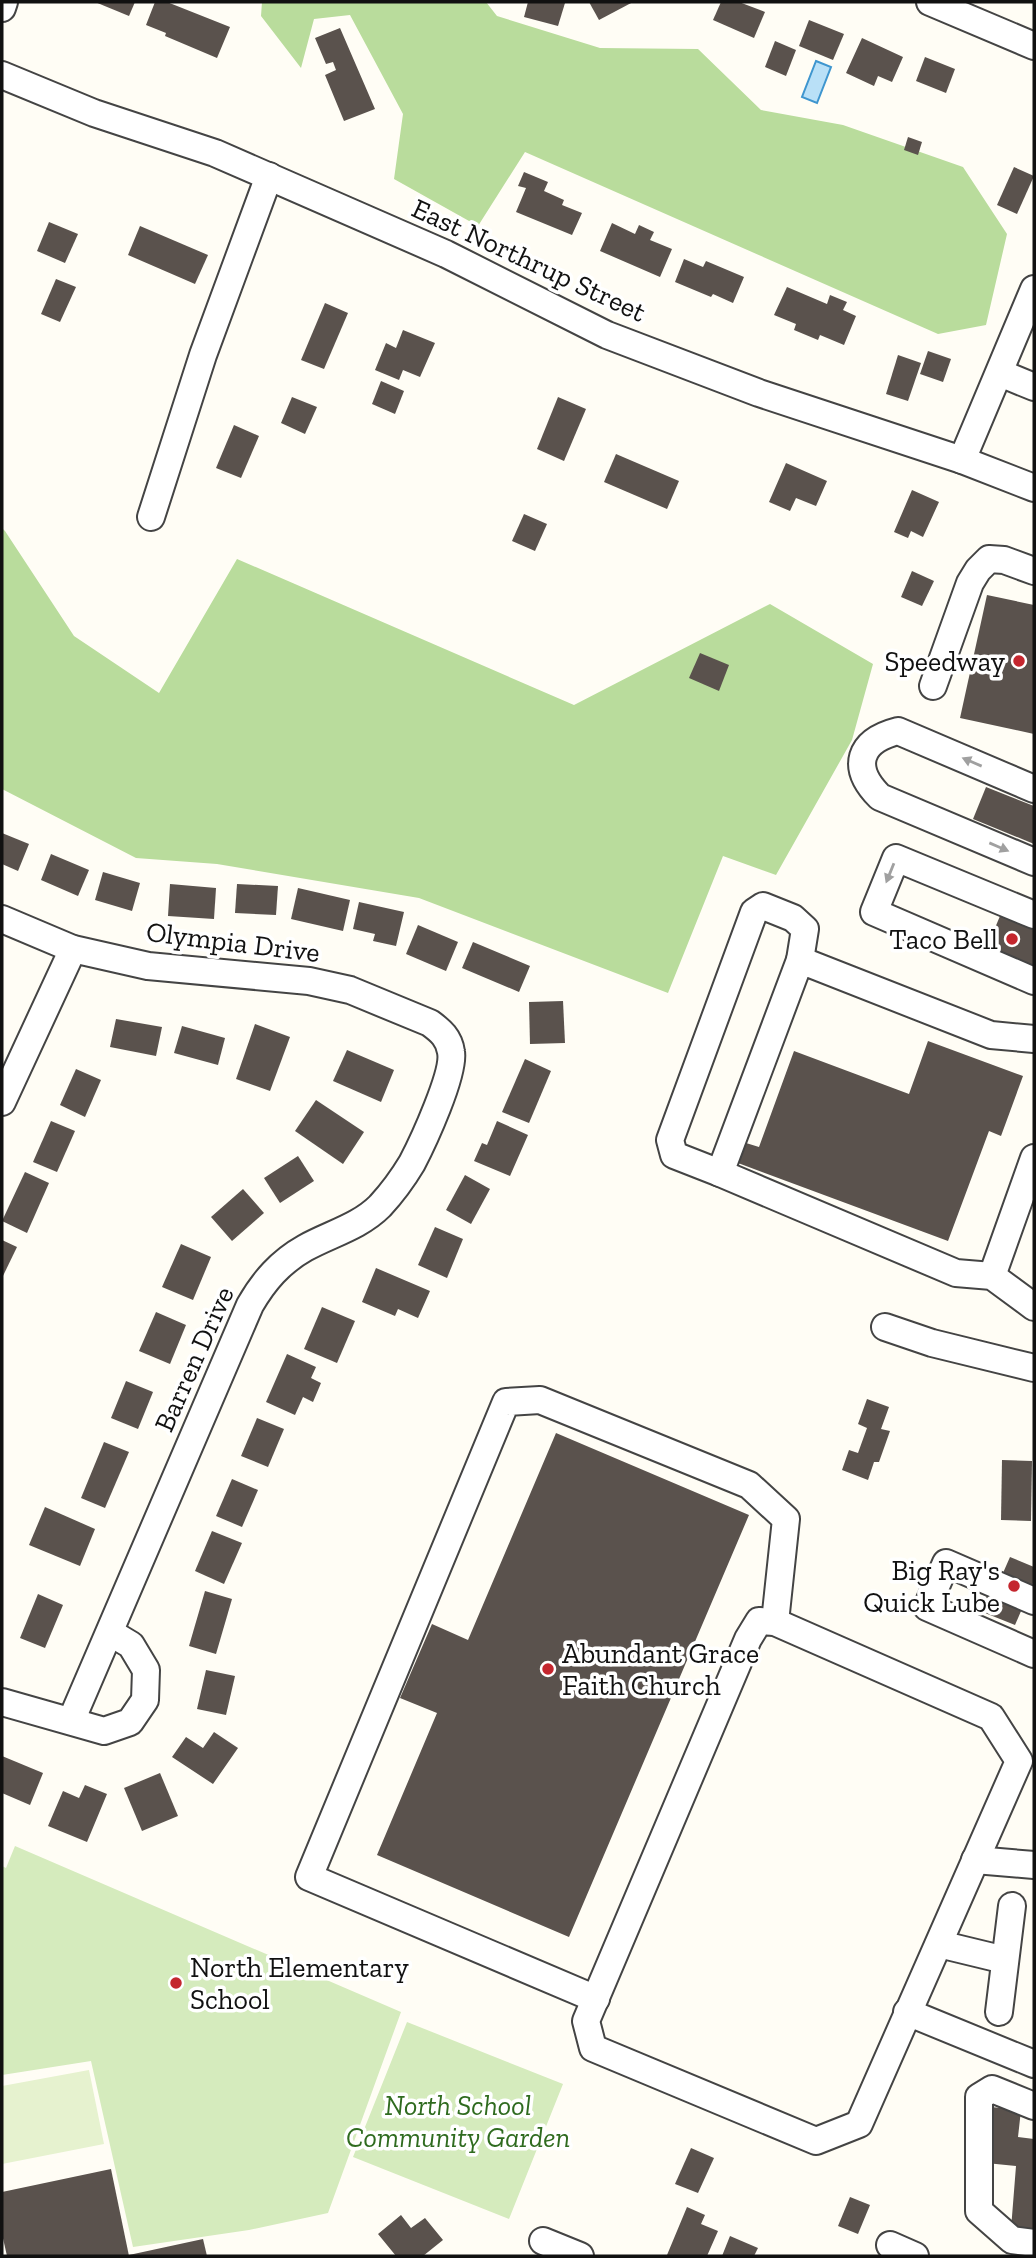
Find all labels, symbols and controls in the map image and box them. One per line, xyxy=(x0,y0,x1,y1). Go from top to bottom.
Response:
street label: East Northrup Street xyxy=(407,191,652,329)
place label: Speedway xyxy=(885,645,1006,678)
marker: Speedway xyxy=(1011,653,1027,669)
one-way arrow xyxy=(961,756,982,767)
one-way arrow xyxy=(989,841,1009,853)
one-way arrow xyxy=(884,863,896,883)
street label: Olympia Drive xyxy=(144,915,322,969)
place label: Taco Bell xyxy=(889,923,998,956)
marker: Taco Bell xyxy=(1004,931,1020,947)
street label: Barren Drive xyxy=(147,1281,241,1437)
place label: Big Ray's Quick Lube xyxy=(863,1554,1000,1619)
marker: Big Ray's Quick Lube xyxy=(1006,1578,1022,1594)
place label: Abundant Grace Faith Church xyxy=(562,1637,759,1702)
marker: Abundant Grace Faith Church xyxy=(540,1661,556,1677)
place label: North Elementary School xyxy=(190,1951,409,2016)
marker: North Elementary School xyxy=(168,1975,184,1991)
park label: North School Community Garden xyxy=(346,2089,570,2154)

